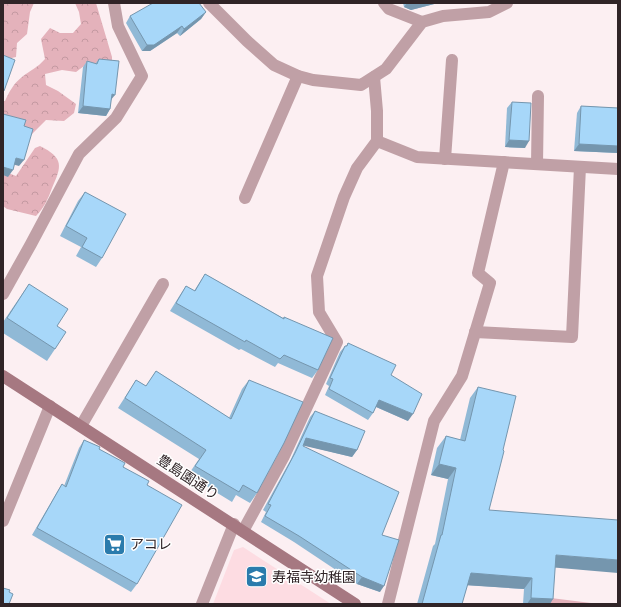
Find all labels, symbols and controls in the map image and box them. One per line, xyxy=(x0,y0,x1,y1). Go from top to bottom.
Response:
street label: 豊島園通り xyxy=(154,451,222,503)
supermarket icon: アコレ xyxy=(102,531,128,557)
place label: アコレ xyxy=(130,536,172,552)
school or university icon: 寿福寺幼稚園 xyxy=(243,564,269,590)
place label: 寿福寺幼稚園 xyxy=(272,569,356,585)

